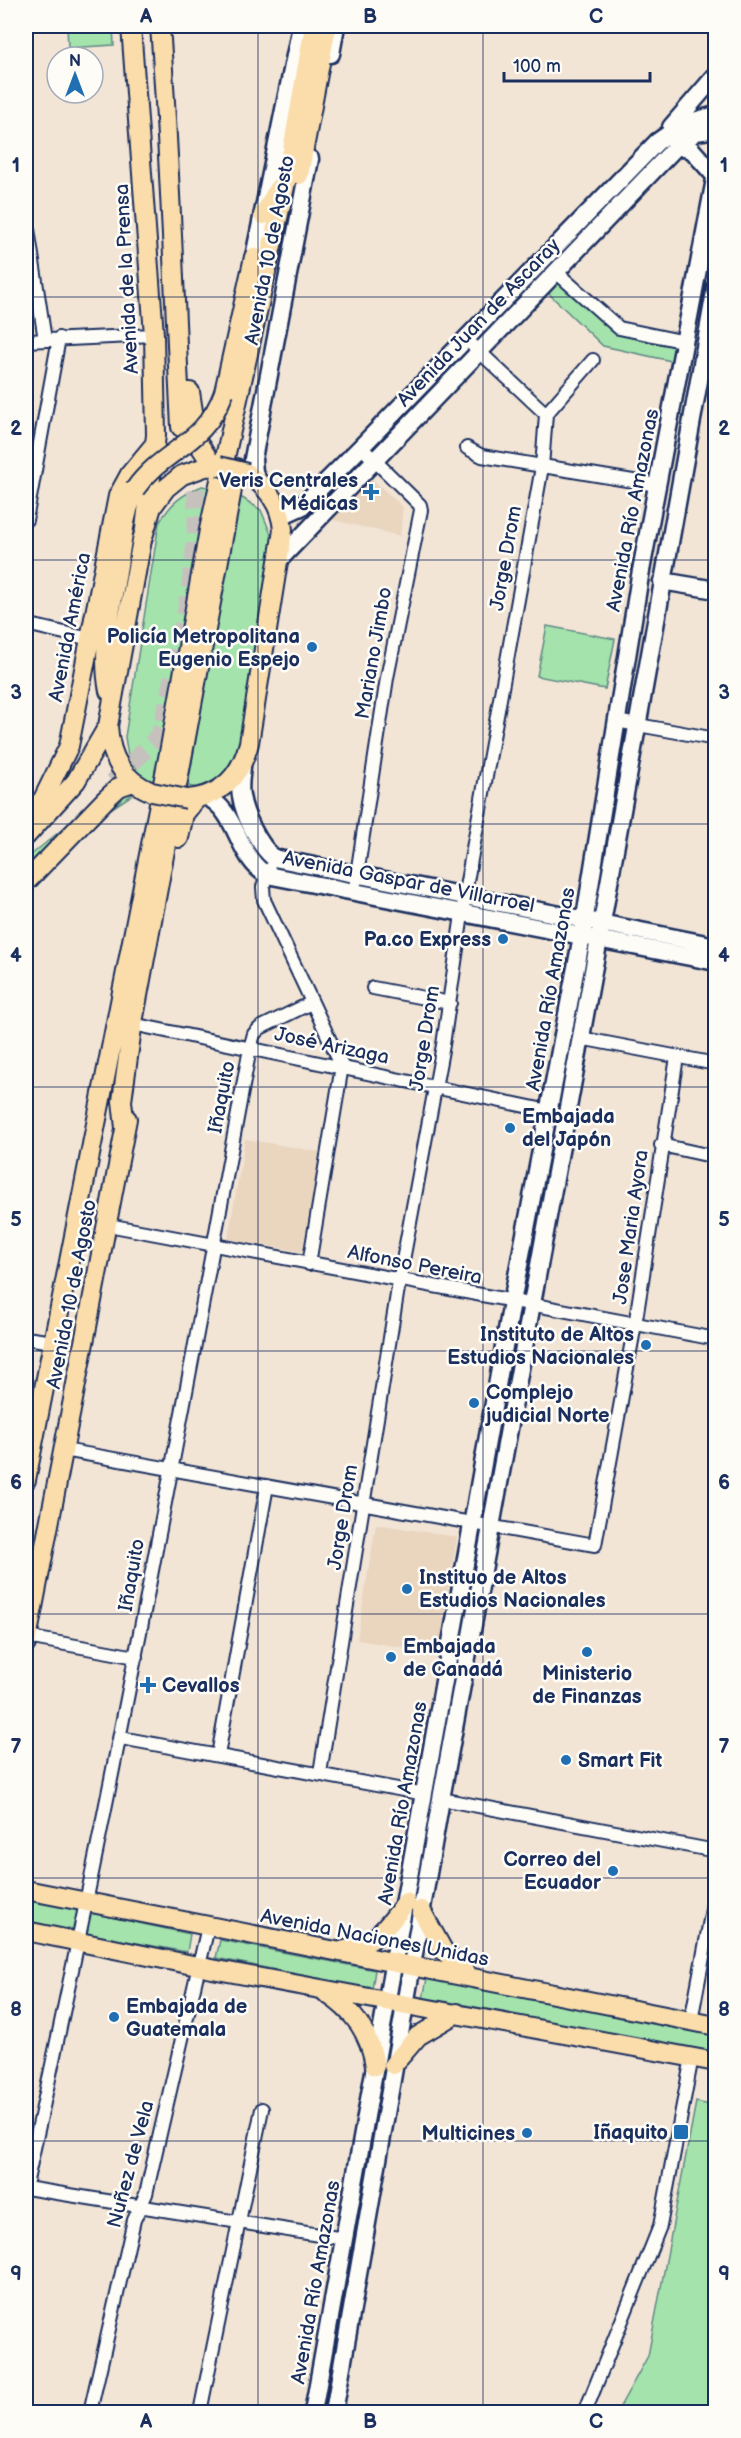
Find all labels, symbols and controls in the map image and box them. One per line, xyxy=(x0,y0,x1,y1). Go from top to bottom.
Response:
text: A xyxy=(139,5,153,29)
text: B xyxy=(363,5,377,29)
text: C xyxy=(589,5,603,29)
north arrow xyxy=(45,45,105,105)
scale bar xyxy=(504,45,650,83)
text: N xyxy=(69,52,81,71)
text: 100 m xyxy=(513,56,561,77)
text: 1 xyxy=(12,154,20,178)
street label: Avenida 10 de Agosto xyxy=(240,154,300,347)
text: 1 xyxy=(720,154,728,178)
street label: Avenida de la Prensa xyxy=(110,183,144,375)
street label: Avenida Juan de Ascaray xyxy=(392,234,565,412)
street label: Avenida Río Amazonas xyxy=(602,407,664,614)
text: 2 xyxy=(10,417,22,441)
text: 2 xyxy=(718,417,730,441)
place label: Veris Centrales Médicas xyxy=(219,469,358,516)
marker: Veris Centrales Médicas xyxy=(362,483,380,501)
street label: Jorge Drom xyxy=(485,504,527,613)
street label: Avenida América xyxy=(44,550,96,704)
street label: Mariano Jimbo xyxy=(351,585,397,721)
place label: Policía Metropolitana Eugenio Espejo xyxy=(107,625,300,672)
marker: Policía Metropolitana Eugenio Espejo xyxy=(305,640,319,654)
text: 3 xyxy=(10,681,22,705)
text: 3 xyxy=(718,681,730,705)
street label: Avenida Gaspar de Villarroel xyxy=(281,846,537,918)
street label: Avenida Río Amazonas xyxy=(521,886,581,1093)
place label: Pa.co Express xyxy=(364,928,491,952)
marker: Pa.co Express xyxy=(496,932,510,946)
text: 4 xyxy=(10,944,22,968)
text: 4 xyxy=(718,944,730,968)
street label: Jorge Drom xyxy=(405,984,445,1093)
street label: José Arizaga xyxy=(272,1022,391,1070)
street label: Iñaquito xyxy=(203,1059,241,1135)
place label: Embajada del Japón xyxy=(522,1105,615,1152)
marker: Embajada del Japón xyxy=(503,1121,517,1135)
street label: Jose Maria Ayora xyxy=(608,1148,654,1306)
street label: Avenida 10 de Agosto xyxy=(42,1198,102,1391)
text: 5 xyxy=(10,1208,22,1232)
text: 5 xyxy=(718,1208,730,1232)
street label: Alfonso Pereira xyxy=(346,1240,484,1290)
place label: Instituto de Altos Estudios Nacionales xyxy=(447,1323,634,1370)
marker: Instituto de Altos Estudios Nacionales xyxy=(639,1338,653,1352)
place label: Complejo judicial Norte xyxy=(485,1381,609,1428)
marker: Complejo judicial Norte xyxy=(467,1396,481,1410)
street label: Jorge Drom xyxy=(323,1463,363,1572)
text: 6 xyxy=(10,1471,22,1495)
text: 6 xyxy=(718,1471,730,1495)
street label: Iñaquito xyxy=(114,1537,150,1613)
place label: Instituo de Altos Estudios Nacionales xyxy=(419,1566,606,1613)
marker: Instituo de Altos Estudios Nacionales xyxy=(400,1582,414,1596)
place label: Embajada de Canadá xyxy=(403,1635,503,1682)
marker: Ministerio de Finanzas xyxy=(580,1645,594,1659)
marker: Embajada de Canadá xyxy=(384,1650,398,1664)
place label: Ministerio de Finanzas xyxy=(532,1662,642,1709)
place label: Cevallos xyxy=(162,1674,240,1698)
marker: Cevallos xyxy=(139,1676,157,1694)
street label: Avenida Río Amazonas xyxy=(373,1700,433,1907)
text: 7 xyxy=(10,1735,22,1759)
text: 7 xyxy=(718,1735,730,1759)
place label: Smart Fit xyxy=(578,1749,662,1773)
marker: Smart Fit xyxy=(559,1753,573,1767)
place label: Correo del Ecuador xyxy=(503,1848,602,1895)
marker: Correo del Ecuador xyxy=(606,1864,620,1878)
street label: Avenida Naciones Unidas xyxy=(259,1904,491,1972)
place label: Embajada de Guatemala xyxy=(126,1995,247,2042)
text: 8 xyxy=(10,1998,22,2022)
text: 8 xyxy=(718,1998,730,2022)
marker: Embajada de Guatemala xyxy=(107,2010,121,2024)
street label: Nuñez de Vela xyxy=(102,2098,159,2231)
place label: Iñaquito xyxy=(593,2121,668,2145)
place label: Multicines xyxy=(422,2122,515,2146)
marker: Iñaquito xyxy=(672,2123,690,2141)
marker: Multicines xyxy=(520,2126,534,2140)
street label: Avenida Río Amazonas xyxy=(286,2179,346,2386)
text: 9 xyxy=(10,2262,22,2286)
text: 9 xyxy=(718,2262,730,2286)
text: A xyxy=(139,2410,153,2434)
text: B xyxy=(363,2410,377,2434)
text: C xyxy=(589,2410,603,2434)

